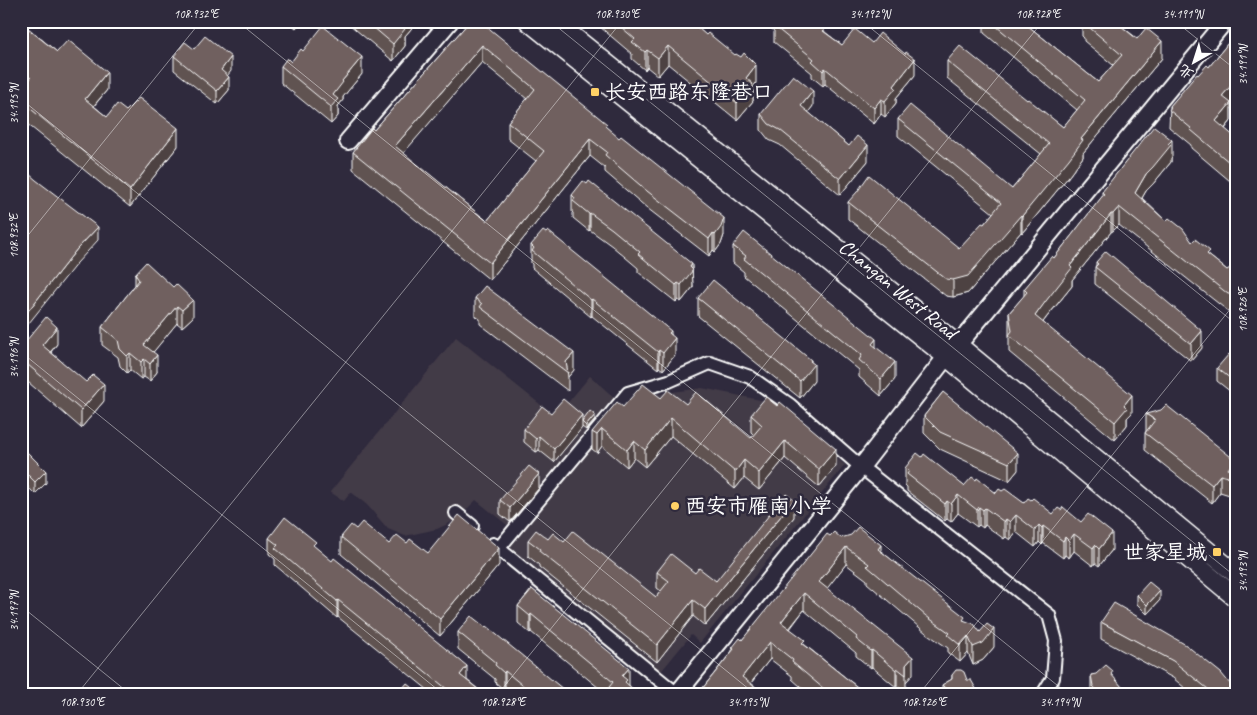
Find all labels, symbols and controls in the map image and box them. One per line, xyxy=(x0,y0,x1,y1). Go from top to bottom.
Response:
text: 108.932°E xyxy=(174,6,220,22)
text: 108.930°E xyxy=(595,6,641,22)
text: 34.192°N xyxy=(850,6,892,22)
text: 108.928°E xyxy=(1016,6,1062,22)
text: 34.191°N xyxy=(1163,6,1205,22)
north arrow xyxy=(1170,38,1220,88)
text: 34.191°N xyxy=(1235,43,1251,85)
text: 北 xyxy=(1175,61,1197,83)
place label: 长安西路东隆巷口 xyxy=(605,79,773,105)
text: 34.195°N xyxy=(6,82,22,124)
marker: 长安西路东隆巷口 xyxy=(589,86,601,98)
text: 108.932°E xyxy=(6,212,22,258)
street label: Changan West Road xyxy=(834,233,965,347)
text: 108.926°E xyxy=(1235,286,1251,332)
text: 34.196°N xyxy=(6,336,22,378)
place label: 西安市雁南小学 xyxy=(685,493,832,519)
marker: 西安市雁南小学 xyxy=(669,500,681,512)
place label: 世家星城 xyxy=(1123,539,1207,565)
marker: 世家星城 xyxy=(1211,546,1223,558)
text: 34.193°N xyxy=(1235,550,1251,592)
text: 34.197°N xyxy=(6,589,22,631)
text: 108.930°E xyxy=(60,694,106,710)
text: 108.928°E xyxy=(481,694,527,710)
text: 34.195°N xyxy=(728,694,770,710)
text: 108.926°E xyxy=(902,694,948,710)
text: 34.194°N xyxy=(1040,694,1082,710)

